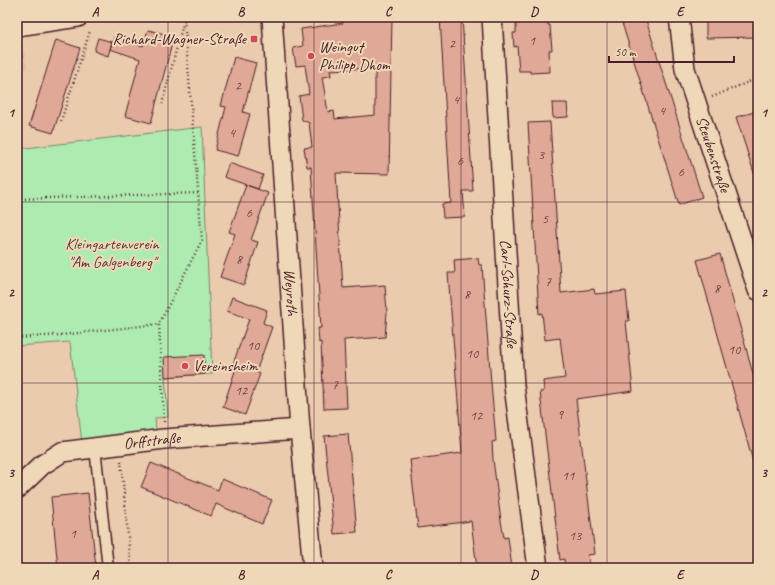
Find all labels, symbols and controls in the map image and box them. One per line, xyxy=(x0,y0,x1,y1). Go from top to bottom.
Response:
text: A xyxy=(92,4,100,20)
text: B xyxy=(238,4,246,20)
text: C xyxy=(385,4,393,20)
text: D xyxy=(530,4,539,20)
text: E xyxy=(677,4,686,20)
place label: Richard-Wagner-Straße xyxy=(113,29,248,49)
house number: 1 xyxy=(529,32,536,49)
marker: Richard-Wagner-Straße xyxy=(249,34,259,44)
house number: 2 xyxy=(449,35,457,52)
place label: Weingut Philipp Dhom xyxy=(319,37,391,75)
scale bar xyxy=(609,38,734,64)
text: 50 m xyxy=(615,44,637,60)
marker: Weingut Philipp Dhom xyxy=(306,51,316,61)
house number: 2 xyxy=(235,77,243,94)
house number: 4 xyxy=(453,91,461,108)
house number: 4 xyxy=(659,102,667,119)
text: 1 xyxy=(8,105,16,121)
text: 1 xyxy=(761,105,769,121)
street label: Steubenstraße xyxy=(691,113,736,196)
house number: 4 xyxy=(229,124,237,141)
house number: 3 xyxy=(538,146,546,163)
house number: 6 xyxy=(457,152,464,169)
house number: 6 xyxy=(678,163,685,180)
house number: 6 xyxy=(246,204,253,221)
house number: 5 xyxy=(542,210,549,227)
park label: Kleingartenverein "Am Galgenberg" xyxy=(65,234,160,272)
street label: Carl-Schurz-Straße xyxy=(495,239,522,350)
house number: 8 xyxy=(236,251,244,268)
street label: Weyroth xyxy=(279,268,302,318)
house number: 7 xyxy=(545,273,552,290)
house number: 8 xyxy=(714,280,722,297)
text: 2 xyxy=(8,285,15,301)
text: 2 xyxy=(761,285,768,301)
house number: 8 xyxy=(464,286,472,303)
house number: 10 xyxy=(247,337,261,354)
house number: 10 xyxy=(728,341,742,358)
house number: 10 xyxy=(466,345,480,362)
place label: Vereinsheim xyxy=(193,356,259,376)
marker: Vereinsheim xyxy=(180,361,190,371)
house number: 7 xyxy=(332,376,339,393)
house number: 12 xyxy=(235,382,249,399)
house number: 9 xyxy=(557,406,565,423)
house number: 12 xyxy=(470,407,484,424)
street label: Orffstraße xyxy=(122,428,183,454)
text: 3 xyxy=(8,465,15,481)
text: 3 xyxy=(761,465,768,481)
house number: 11 xyxy=(562,467,575,484)
house number: 1 xyxy=(70,525,77,542)
house number: 13 xyxy=(569,527,583,544)
text: A xyxy=(92,567,100,583)
text: B xyxy=(238,567,246,583)
text: C xyxy=(385,567,393,583)
text: D xyxy=(530,567,539,583)
text: E xyxy=(677,567,686,583)

